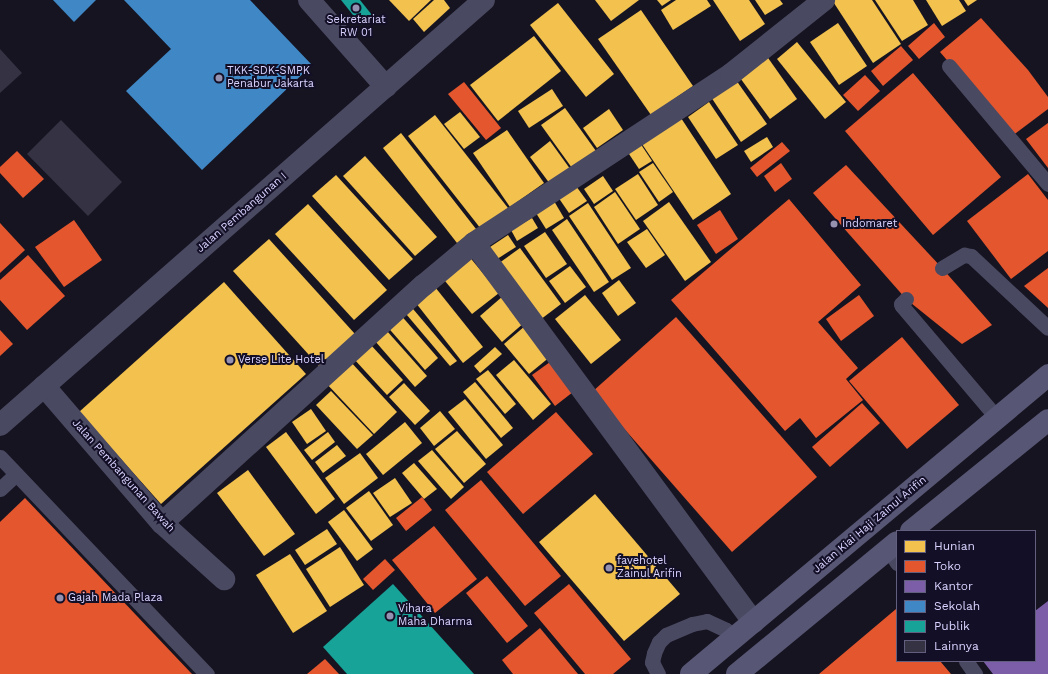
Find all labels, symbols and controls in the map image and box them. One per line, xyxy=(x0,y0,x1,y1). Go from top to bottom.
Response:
marker: Sekretariat RW 01 xyxy=(351,3,361,13)
place label: Sekretariat RW 01 xyxy=(327,14,385,40)
place label: TKK-SDK-SMPK Penabur Jakarta xyxy=(227,65,315,91)
marker: TKK-SDK-SMPK Penabur Jakarta xyxy=(214,73,224,83)
street label: Jalan Pembangunan I xyxy=(194,170,290,256)
place label: Indomaret xyxy=(842,217,897,231)
marker: Indomaret xyxy=(829,219,839,229)
place label: Verse Lite Hotel xyxy=(238,353,324,367)
marker: Verse Lite Hotel xyxy=(225,355,235,365)
street label: Jalan Pembangunan Bawah xyxy=(69,417,177,535)
street label: Jalan Kiai Haji Zainul Arifin xyxy=(810,473,930,577)
legend xyxy=(896,530,1036,662)
text: Hunian xyxy=(934,539,975,553)
place label: favehotel Zainul Arifin xyxy=(617,555,683,581)
text: Toko xyxy=(934,559,961,573)
marker: favehotel Zainul Arifin xyxy=(604,563,614,573)
text: Kantor xyxy=(934,579,973,593)
place label: Gajah Mada Plaza xyxy=(68,591,163,605)
marker: Gajah Mada Plaza xyxy=(55,593,65,603)
text: Sekolah xyxy=(934,599,980,613)
place label: Vihara Maha Dharma xyxy=(398,603,472,629)
marker: Vihara Maha Dharma xyxy=(385,611,395,621)
text: Publik xyxy=(934,619,970,633)
text: Lainnya xyxy=(934,639,979,653)

